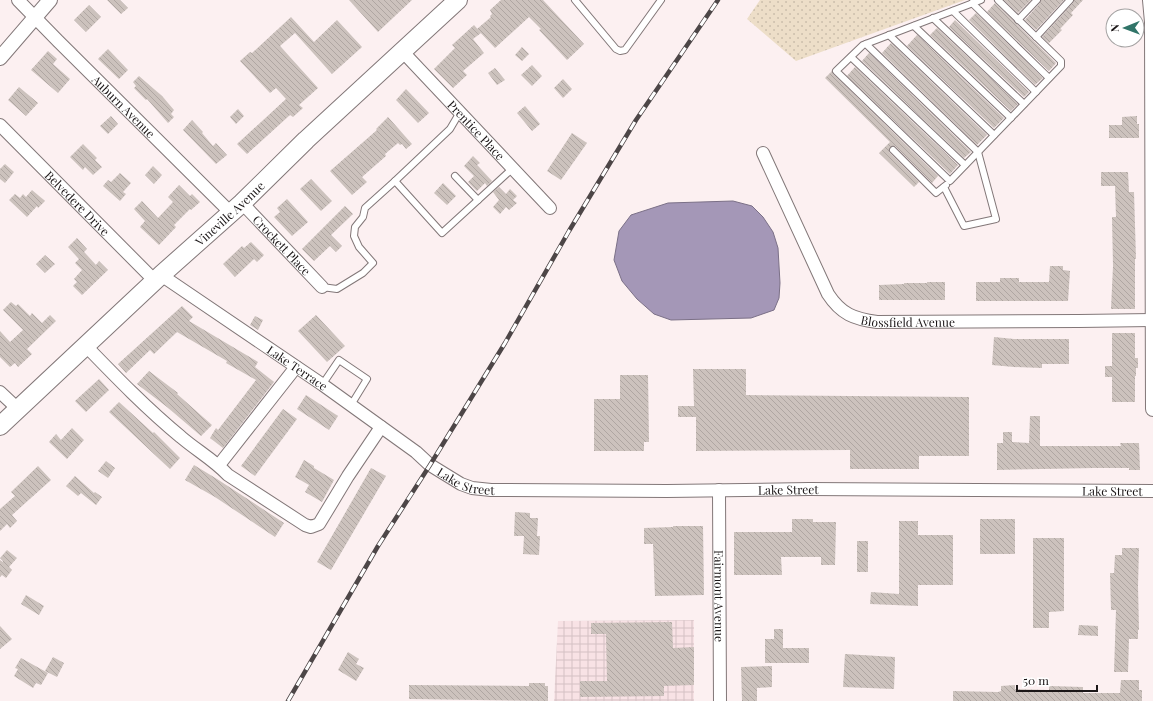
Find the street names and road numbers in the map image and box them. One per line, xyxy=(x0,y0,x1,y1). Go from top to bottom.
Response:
street label: Auburn Avenue xyxy=(88,71,159,141)
street label: Prentice Place xyxy=(444,97,508,163)
street label: Belvedere Drive xyxy=(42,167,113,239)
street label: Vineville Avenue xyxy=(191,178,268,250)
street label: Crockett Place xyxy=(250,212,314,278)
street label: Blossfield Avenue xyxy=(859,311,955,330)
street label: Lake Terrace xyxy=(264,341,331,394)
street label: Lake Street xyxy=(434,463,495,498)
street label: Lake Street xyxy=(758,481,819,498)
street label: Lake Street xyxy=(1082,483,1143,499)
street label: Fairmont Avenue xyxy=(711,550,728,642)

